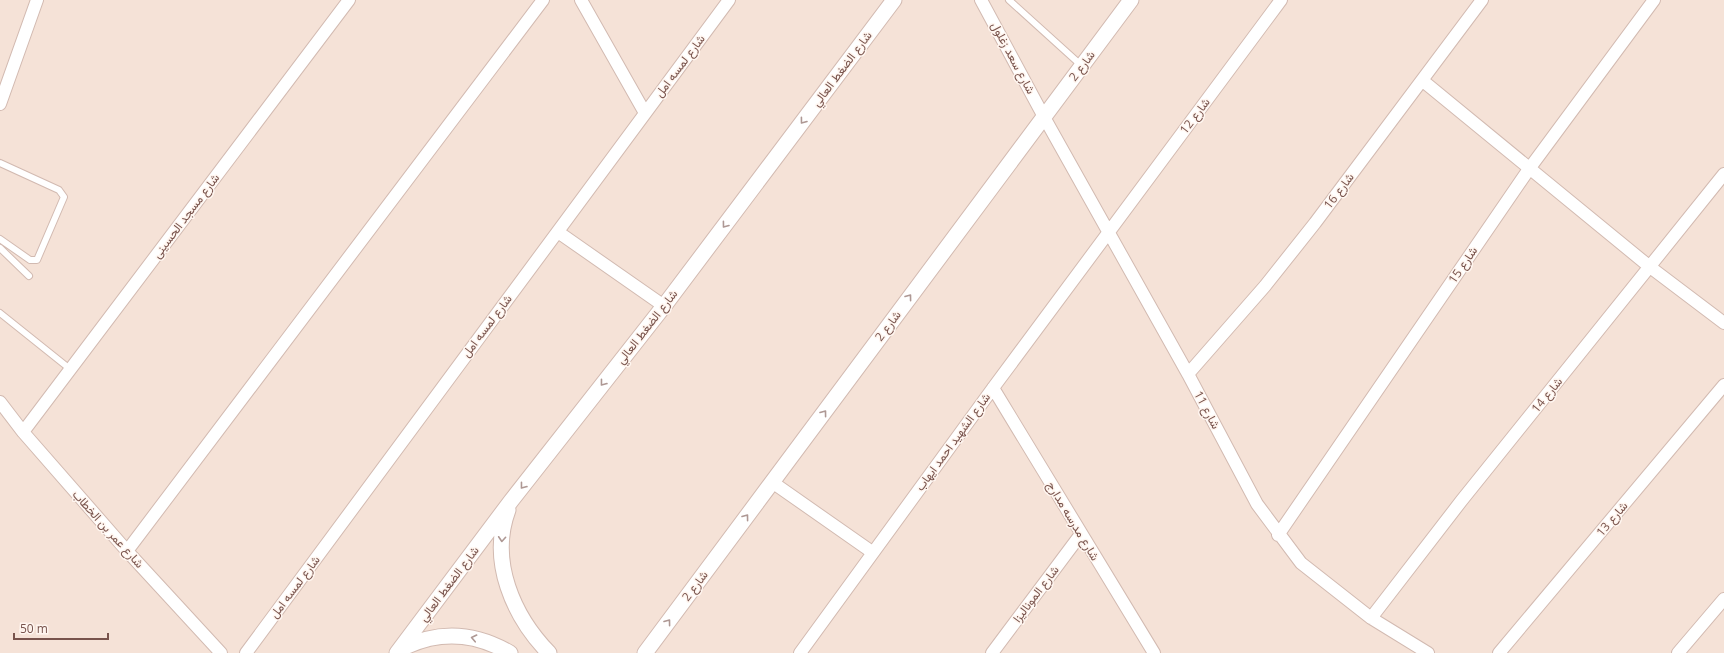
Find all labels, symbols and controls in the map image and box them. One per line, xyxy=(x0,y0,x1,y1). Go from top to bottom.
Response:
street label: شارع سعد زغلول xyxy=(986,19,1040,97)
street label: شارع الضغط العالي xyxy=(808,27,877,111)
street label: شارع لمسه امل xyxy=(650,31,710,101)
street label: شارع 2 xyxy=(1065,47,1099,85)
street label: شارع 12 xyxy=(1175,94,1215,138)
one-way arrow xyxy=(801,116,808,123)
street label: شارع 16 xyxy=(1319,169,1359,213)
street label: شارع مسجد الحسينى xyxy=(148,170,224,262)
one-way arrow xyxy=(723,220,730,227)
street label: شارع 15 xyxy=(1444,243,1482,287)
street label: شارع الضغط العالي xyxy=(612,286,683,369)
street label: شارع لمسه امل xyxy=(457,291,517,361)
one-way arrow xyxy=(905,295,912,302)
street label: شارع 2 xyxy=(871,307,905,345)
street label: شارع 14 xyxy=(1527,373,1567,417)
one-way arrow xyxy=(601,379,608,386)
street label: شارع 11 xyxy=(1189,388,1225,432)
street label: شارع الشهيد احمد ايهاب xyxy=(911,389,995,495)
one-way arrow xyxy=(819,410,826,417)
street label: شارع مدرسه مدارج xyxy=(1042,478,1104,564)
one-way arrow xyxy=(521,481,528,488)
street label: شارع عمر بن الخطاب xyxy=(68,486,148,572)
street label: شارع 13 xyxy=(1592,498,1632,540)
one-way arrow xyxy=(741,515,748,522)
one-way arrow xyxy=(498,536,507,542)
street label: شارع الضغط العالي xyxy=(415,542,484,626)
street label: شارع لمسه امل xyxy=(265,552,325,622)
street label: شارع الموناليزا xyxy=(1009,562,1063,626)
street label: شارع 2 xyxy=(678,567,712,605)
scale bar xyxy=(14,615,108,641)
one-way arrow xyxy=(664,619,671,626)
text: 50 m xyxy=(20,620,48,637)
one-way arrow xyxy=(471,634,478,642)

